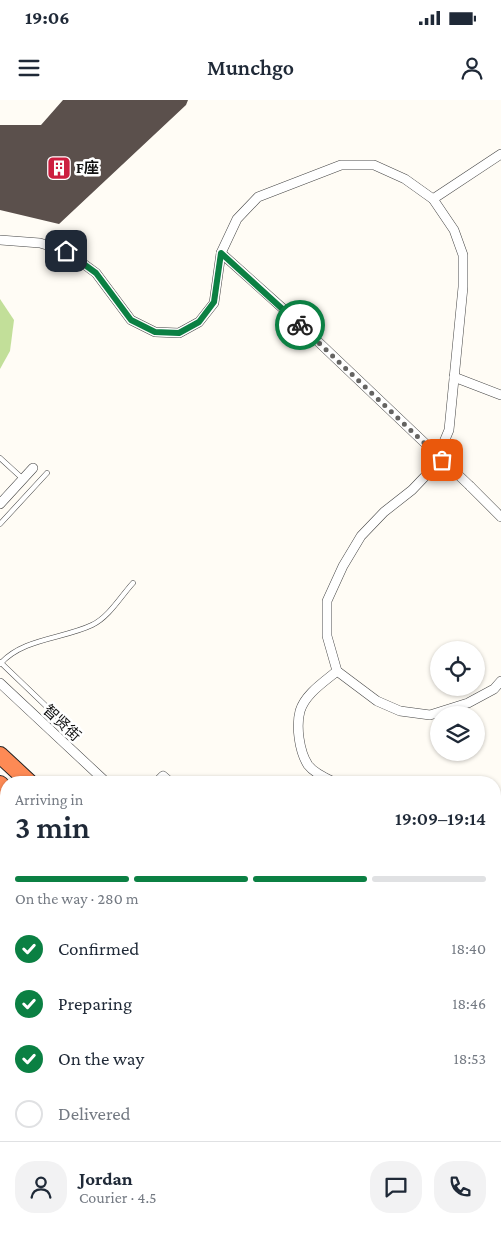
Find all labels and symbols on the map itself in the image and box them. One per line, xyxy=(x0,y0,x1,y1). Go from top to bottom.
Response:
building icon: F座 xyxy=(46,155,72,181)
place label: F座 xyxy=(76,159,99,176)
pin xyxy=(45,230,87,272)
courier xyxy=(275,300,325,350)
pin xyxy=(421,439,463,481)
street label: 智贤街 xyxy=(40,702,84,744)

